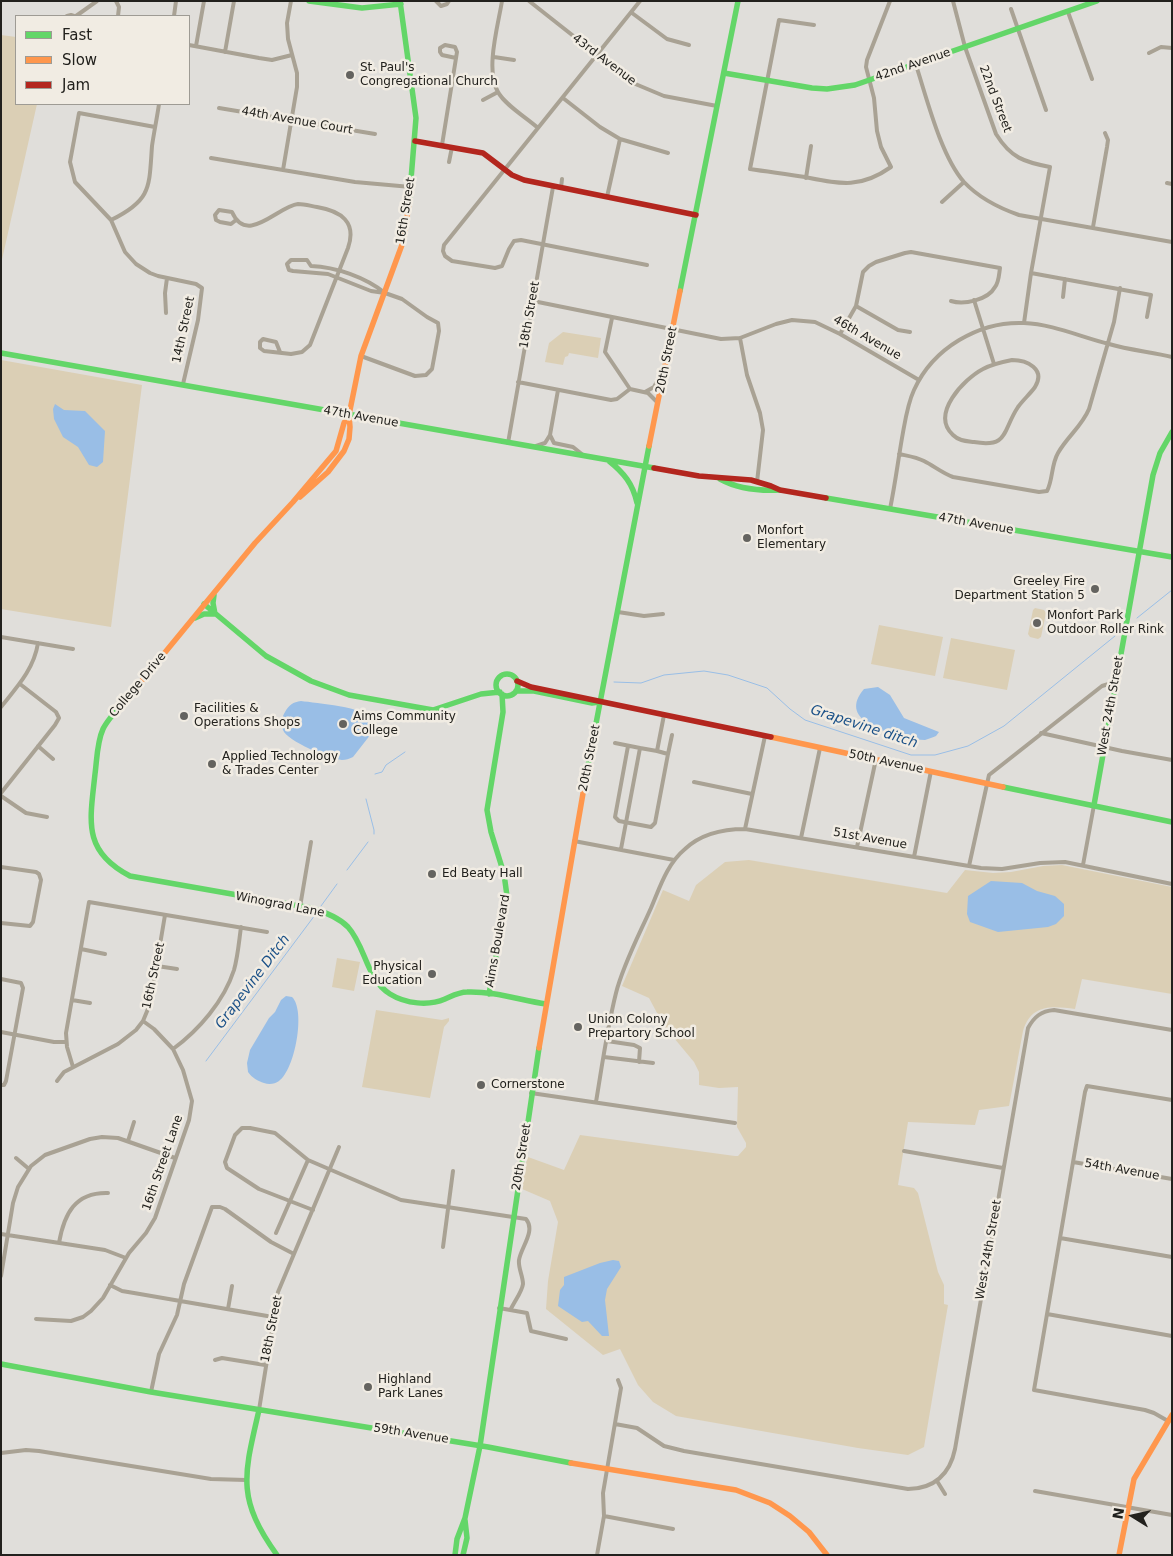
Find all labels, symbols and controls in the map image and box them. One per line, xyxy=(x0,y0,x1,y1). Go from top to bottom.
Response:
legend xyxy=(15,15,190,105)
text: Fast xyxy=(62,26,92,44)
street label: 43rd Avenue xyxy=(569,31,639,89)
street label: 42nd Avenue xyxy=(873,45,953,85)
text: Slow xyxy=(62,51,97,69)
place label: St. Paul's Congregational Church xyxy=(360,61,498,89)
street label: 22nd Street xyxy=(976,63,1014,135)
marker: St. Paul's Congregational Church xyxy=(344,69,356,81)
text: Jam xyxy=(62,76,90,94)
street label: 44th Avenue Court xyxy=(240,104,354,138)
street label: 16th Street xyxy=(394,176,418,246)
street label: 18th Street xyxy=(517,280,543,350)
street label: 14th Street xyxy=(170,295,198,365)
street label: 46th Avenue xyxy=(831,313,903,363)
street label: 20th Street xyxy=(653,325,681,395)
street label: 47th Avenue xyxy=(322,403,400,431)
street label: 47th Avenue xyxy=(937,510,1015,538)
place label: Monfort Elementary xyxy=(757,524,826,552)
marker: Monfort Elementary xyxy=(741,532,753,544)
place label: Greeley Fire Department Station 5 xyxy=(954,575,1085,603)
marker: Greeley Fire Department Station 5 xyxy=(1089,583,1101,595)
place label: Monfort Park Outdoor Roller Rink xyxy=(1047,609,1164,637)
marker: Monfort Park Outdoor Roller Rink xyxy=(1031,617,1043,629)
street label: College Drive xyxy=(107,650,169,720)
street label: West 24th Street xyxy=(1095,655,1127,757)
place label: Facilities & Operations Shops xyxy=(194,702,300,730)
water label: Grapevine ditch xyxy=(808,702,920,752)
marker: Facilities & Operations Shops xyxy=(178,710,190,722)
place label: Aims Community College xyxy=(353,710,456,738)
marker: Aims Community College xyxy=(337,718,349,730)
street label: 20th Street xyxy=(576,723,604,793)
street label: 50th Avenue xyxy=(847,747,925,777)
place label: Applied Technology & Trades Center xyxy=(222,750,338,778)
marker: Applied Technology & Trades Center xyxy=(206,758,218,770)
street label: 51st Avenue xyxy=(832,825,908,853)
place label: Ed Beaty Hall xyxy=(442,867,523,881)
marker: Ed Beaty Hall xyxy=(426,868,438,880)
street label: Winograd Lane xyxy=(234,889,326,921)
street label: Aims Boulevard xyxy=(483,893,513,989)
water label: Grapevine Ditch xyxy=(212,932,294,1032)
street label: 16th Street xyxy=(140,941,168,1011)
place label: Physical Education xyxy=(362,960,422,988)
marker: Physical Education xyxy=(426,968,438,980)
place label: Union Colony Prepartory School xyxy=(588,1013,695,1041)
marker: Union Colony Prepartory School xyxy=(572,1021,584,1033)
place label: Cornerstone xyxy=(491,1078,565,1092)
marker: Cornerstone xyxy=(475,1079,487,1091)
street label: 16th Street Lane xyxy=(140,1113,186,1213)
street label: 20th Street xyxy=(510,1122,534,1192)
street label: 54th Avenue xyxy=(1083,1156,1161,1184)
street label: West 24th Street xyxy=(973,1199,1005,1301)
street label: 18th Street xyxy=(258,1294,286,1364)
place label: Highland Park Lanes xyxy=(378,1373,443,1401)
marker: Highland Park Lanes xyxy=(362,1381,374,1393)
street label: 59th Avenue xyxy=(372,1421,450,1447)
north arrow xyxy=(1108,1491,1158,1541)
text: N xyxy=(1109,1506,1127,1521)

